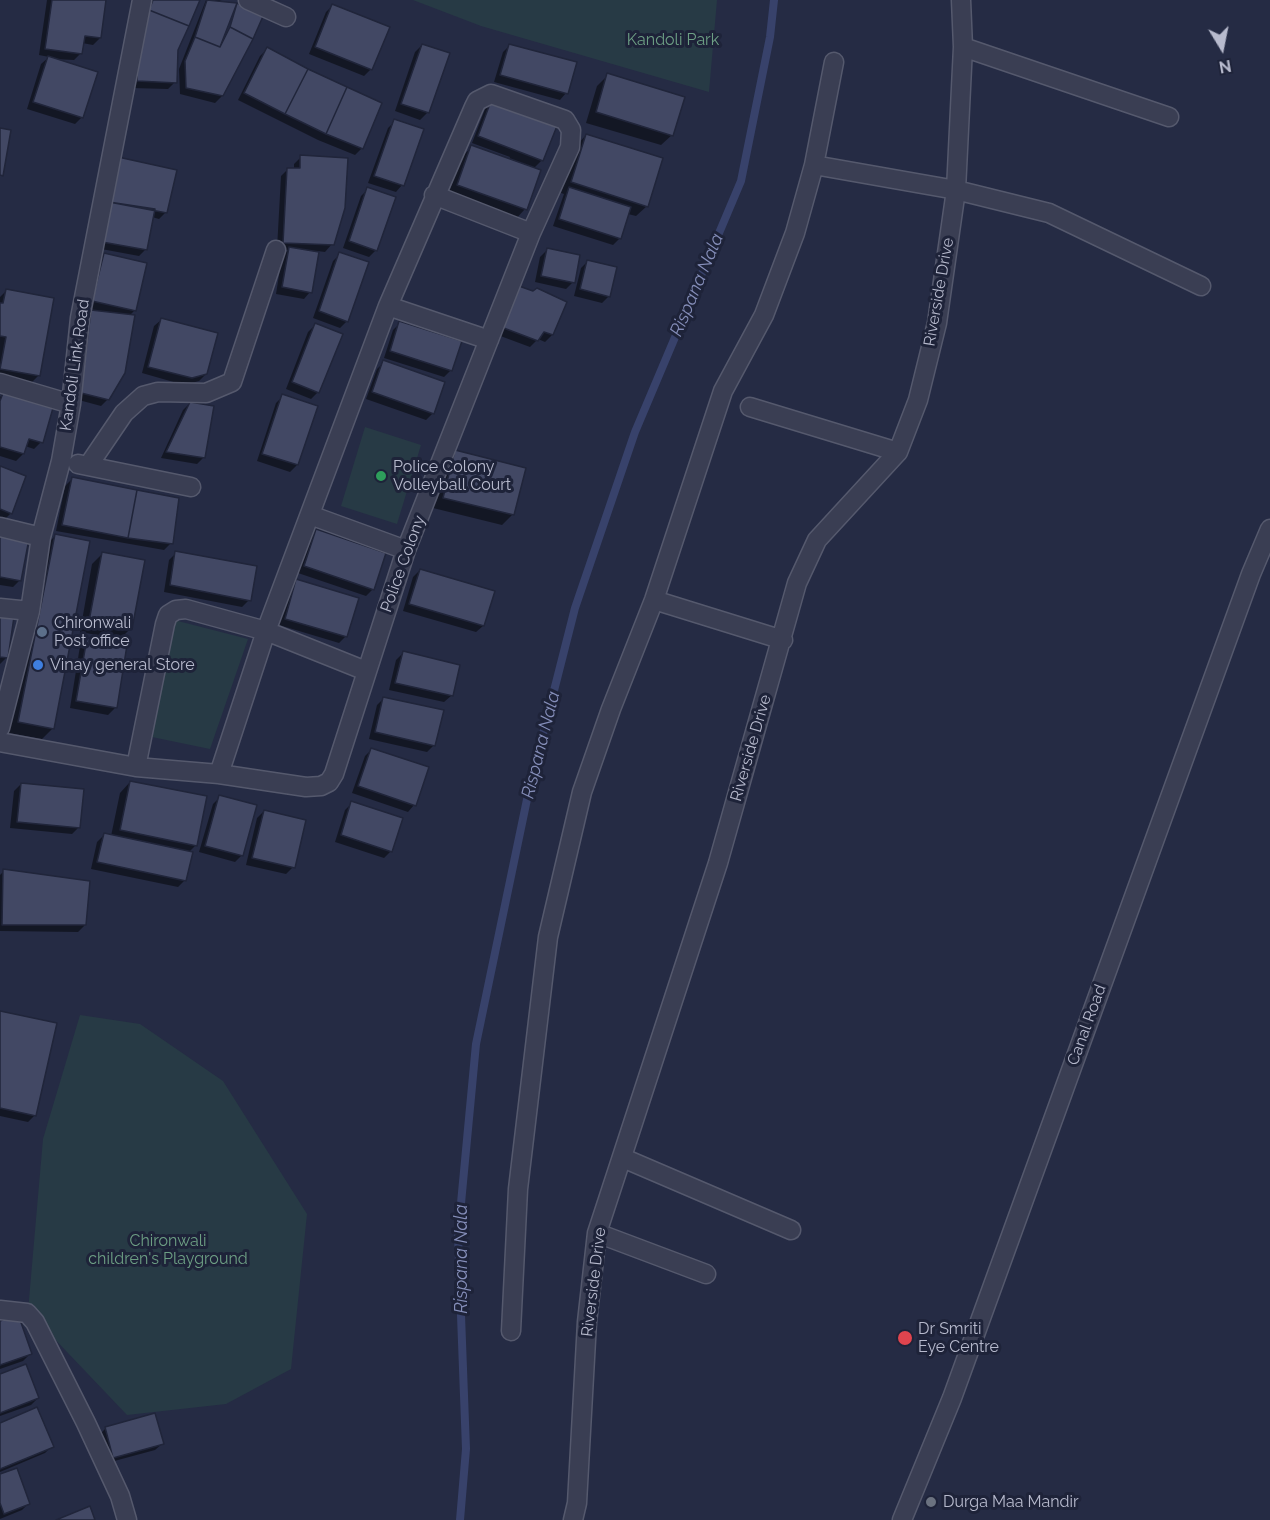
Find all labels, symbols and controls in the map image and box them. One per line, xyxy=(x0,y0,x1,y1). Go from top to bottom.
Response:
north arrow xyxy=(1192,18,1252,78)
park label: Kandoli Park xyxy=(627,30,719,50)
text: N xyxy=(1218,56,1233,77)
water label: Rispana Nala xyxy=(666,230,728,340)
street label: Riverside Drive xyxy=(920,236,958,348)
street label: Kandoli Link Road xyxy=(56,298,94,432)
place label: Police Colony Volleyball Court xyxy=(393,457,511,495)
marker: Police Colony Volleyball Court xyxy=(374,469,388,483)
street label: Police Colony xyxy=(377,513,429,615)
place label: Chironwali Post office xyxy=(54,613,131,651)
marker: Chironwali Post office xyxy=(35,625,49,639)
place label: Vinay general Store xyxy=(50,655,195,675)
marker: Vinay general Store xyxy=(31,658,45,672)
water label: Rispana Nala xyxy=(517,689,565,801)
street label: Riverside Drive xyxy=(727,693,775,803)
street label: Canal Road xyxy=(1064,982,1110,1068)
water label: Rispana Nala xyxy=(451,1204,473,1314)
street label: Riverside Drive xyxy=(578,1226,610,1338)
park label: Chironwali children's Playground xyxy=(88,1231,248,1269)
place label: Dr Smriti Eye Centre xyxy=(918,1319,999,1357)
marker: Dr Smriti Eye Centre xyxy=(896,1329,914,1347)
place label: Durga Maa Mandir xyxy=(943,1492,1079,1512)
marker: Durga Maa Mandir xyxy=(924,1495,938,1509)

